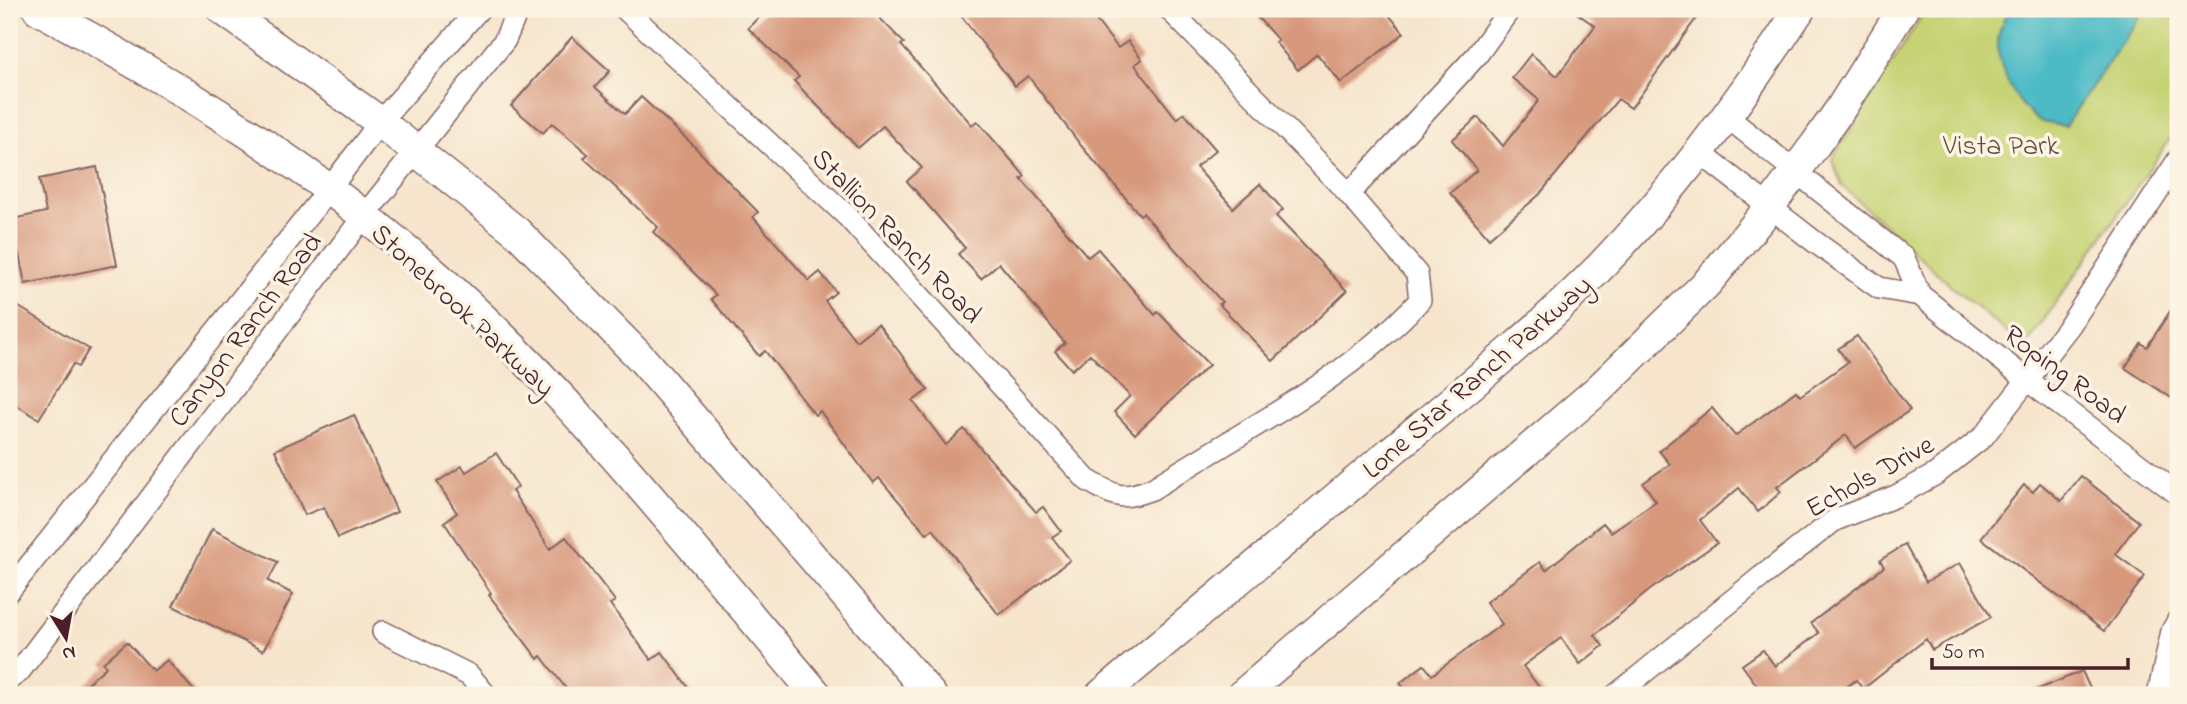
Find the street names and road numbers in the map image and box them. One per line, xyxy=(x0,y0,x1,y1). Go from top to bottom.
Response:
street label: Stallion Ranch Road xyxy=(801,140,990,335)
street label: Stonebrook Parkway xyxy=(360,215,563,408)
street label: Canyon Ranch Road xyxy=(160,225,334,437)
street label: Lone Star Ranch Parkway xyxy=(1354,267,1602,490)
street label: Roping Road xyxy=(1994,316,2134,436)
street label: Echols Drive xyxy=(1799,426,1943,530)

